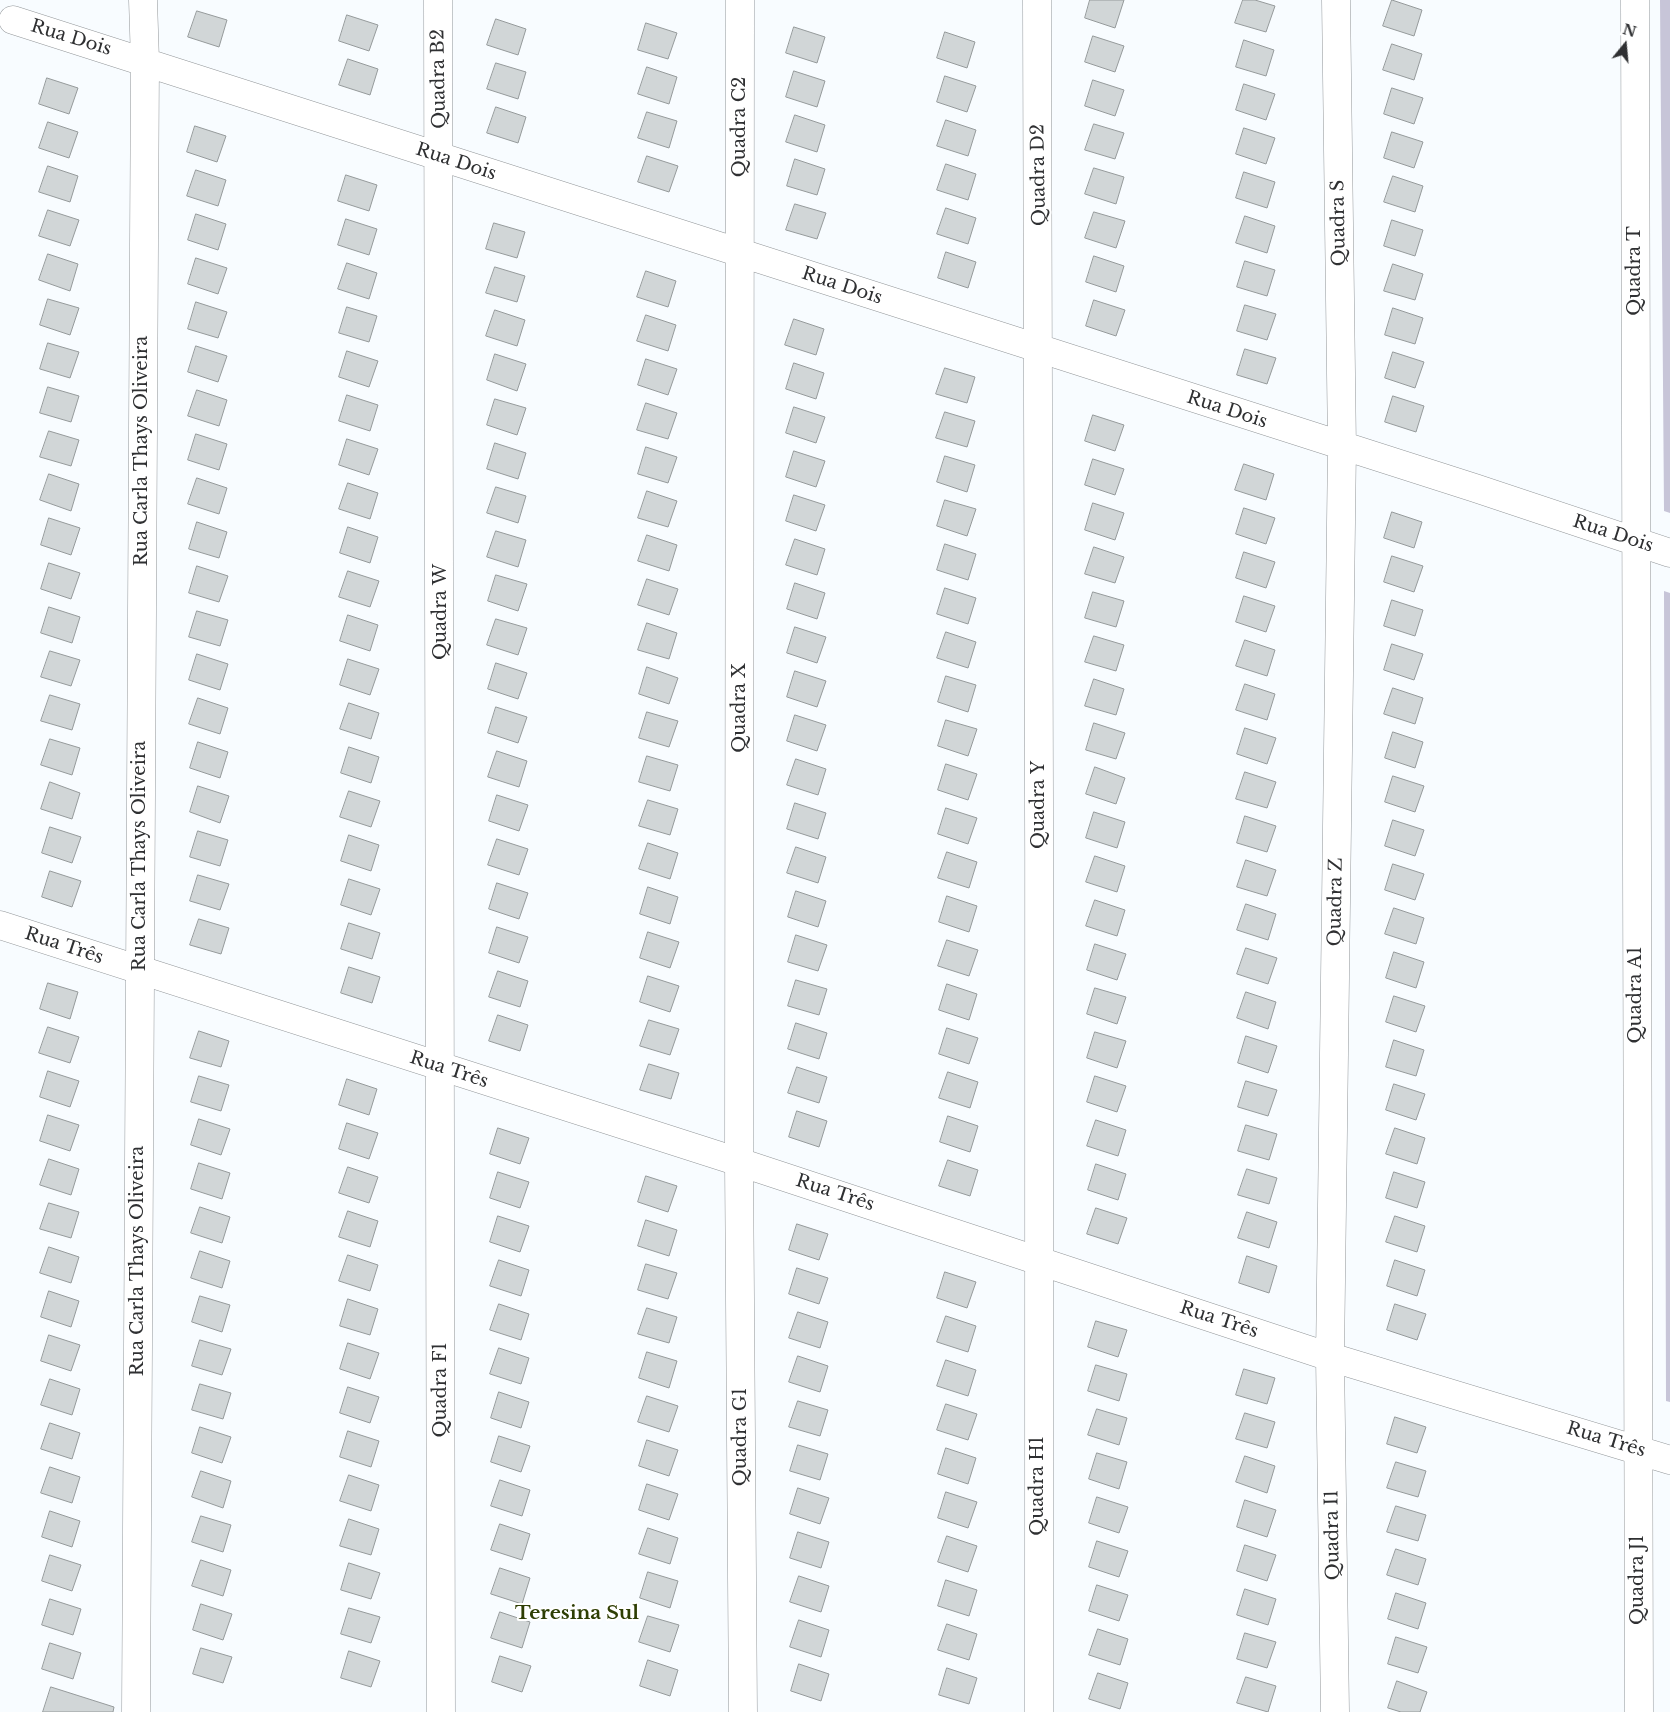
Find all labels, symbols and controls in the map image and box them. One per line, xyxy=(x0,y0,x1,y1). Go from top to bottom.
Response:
street label: Rua Dois xyxy=(28,15,114,61)
north arrow xyxy=(1600,20,1650,70)
text: N xyxy=(1620,20,1638,41)
street label: Quadra B2 xyxy=(427,29,451,129)
street label: Quadra C2 xyxy=(729,77,751,177)
street label: Quadra D2 xyxy=(1027,124,1051,226)
street label: Rua Dois xyxy=(413,139,499,185)
street label: Quadra S xyxy=(1327,180,1351,266)
street label: Quadra T xyxy=(1624,226,1646,316)
street label: Rua Dois xyxy=(799,263,885,309)
street label: Rua Carla Thays Oliveira xyxy=(131,336,153,566)
street label: Rua Dois xyxy=(1184,387,1270,433)
street label: Rua Dois xyxy=(1570,511,1656,557)
street label: Quadra W xyxy=(430,564,452,660)
street label: Quadra X xyxy=(729,663,751,753)
street label: Rua Carla Thays Oliveira xyxy=(129,741,151,971)
street label: Quadra Y xyxy=(1028,761,1050,849)
street label: Quadra Z xyxy=(1324,857,1348,947)
street label: Rua Três xyxy=(22,923,106,969)
street label: Quadra A1 xyxy=(1625,947,1647,1043)
street label: Rua Três xyxy=(407,1047,491,1093)
street label: Rua Carla Thays Oliveira xyxy=(127,1146,149,1376)
street label: Rua Três xyxy=(793,1170,877,1216)
street label: Rua Três xyxy=(1177,1297,1261,1343)
street label: Quadra F1 xyxy=(430,1342,452,1438)
street label: Quadra G1 xyxy=(730,1388,752,1486)
street label: Rua Três xyxy=(1564,1418,1648,1462)
street label: Quadra H1 xyxy=(1027,1436,1049,1536)
street label: Quadra I1 xyxy=(1321,1490,1345,1580)
street label: Quadra J1 xyxy=(1627,1535,1649,1625)
district label: Teresina Sul xyxy=(515,1603,639,1625)

